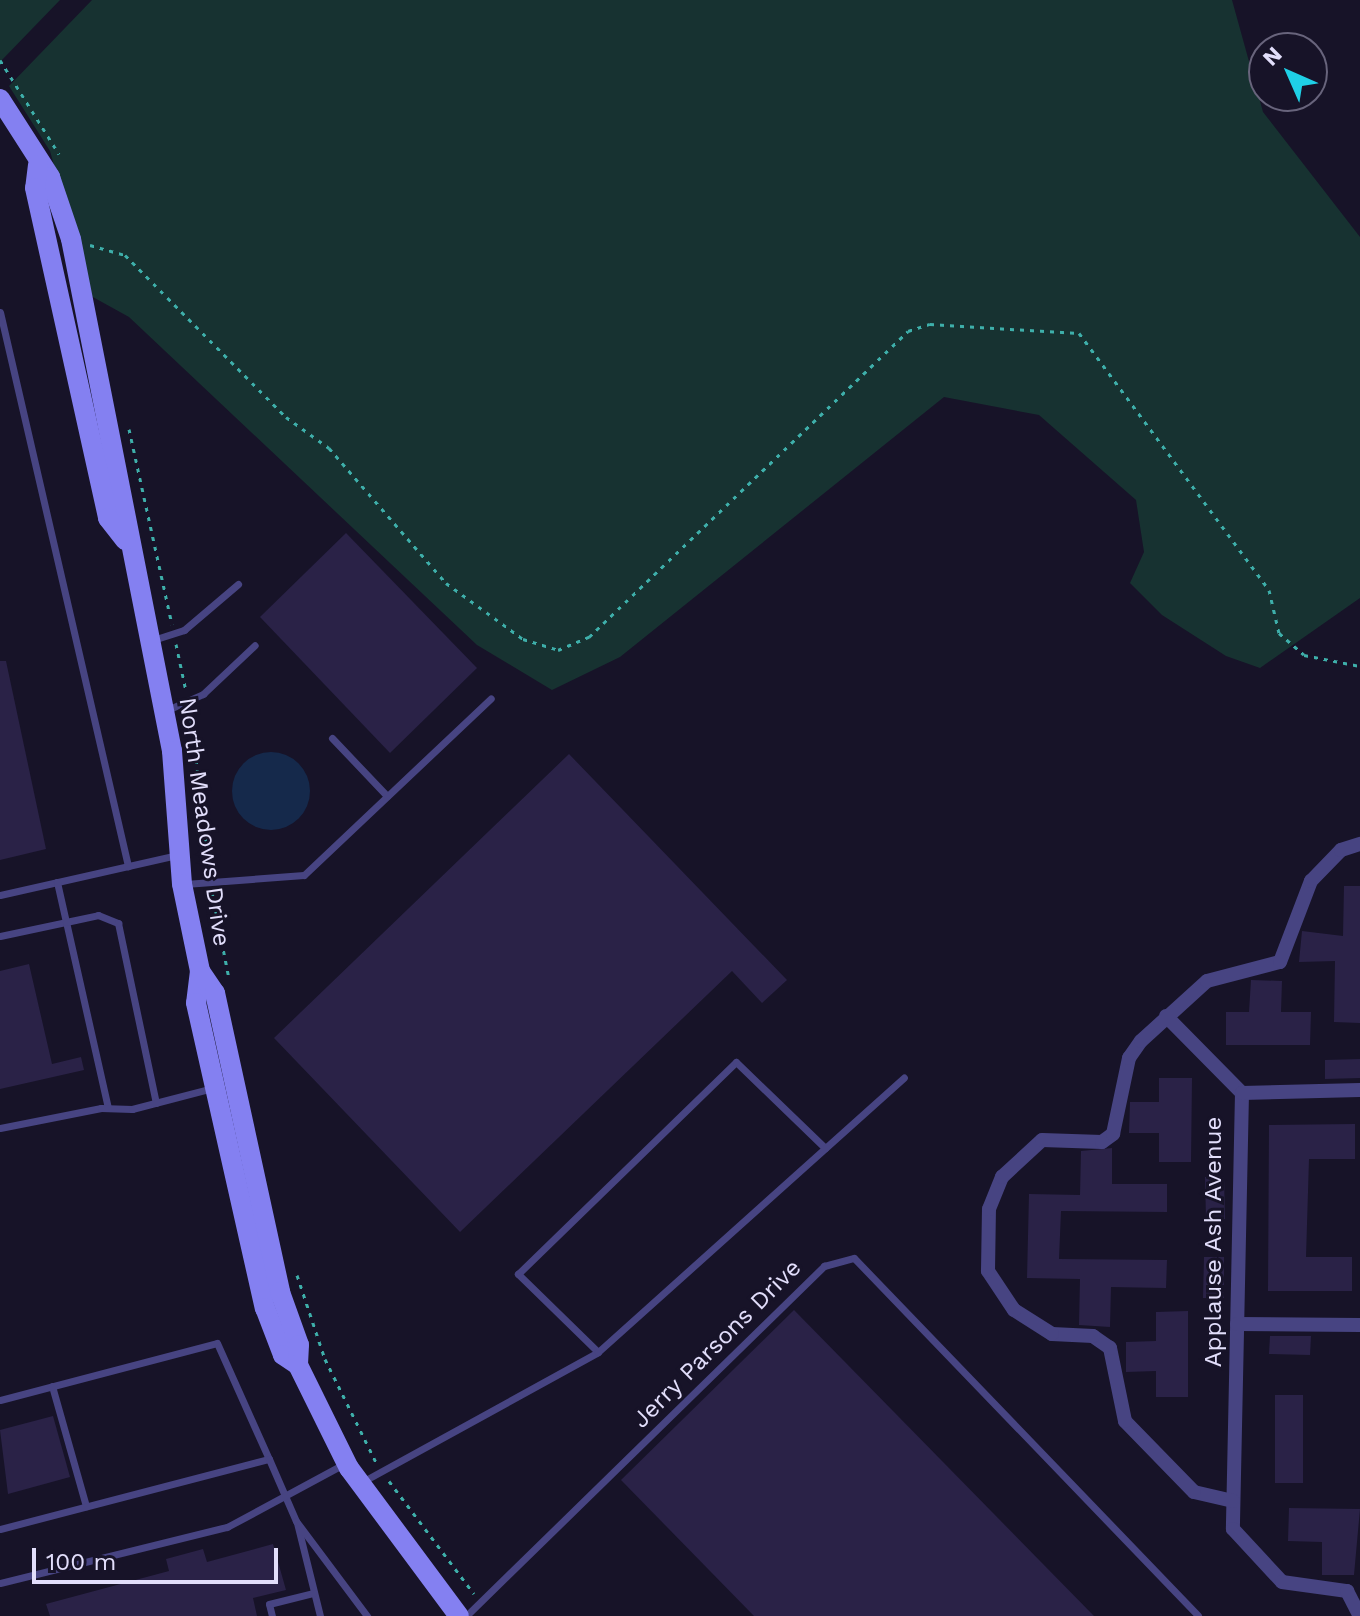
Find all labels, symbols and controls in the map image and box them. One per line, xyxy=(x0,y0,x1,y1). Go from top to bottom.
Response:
north arrow xyxy=(1248,32,1328,112)
text: N xyxy=(1257,41,1287,71)
street label: North Meadows Drive xyxy=(172,696,236,948)
street label: Applause Ash Avenue xyxy=(1200,1116,1228,1368)
street label: Jerry Parsons Drive xyxy=(626,1253,808,1435)
scale bar xyxy=(36,1532,282,1582)
text: 100 m xyxy=(46,1548,116,1576)

